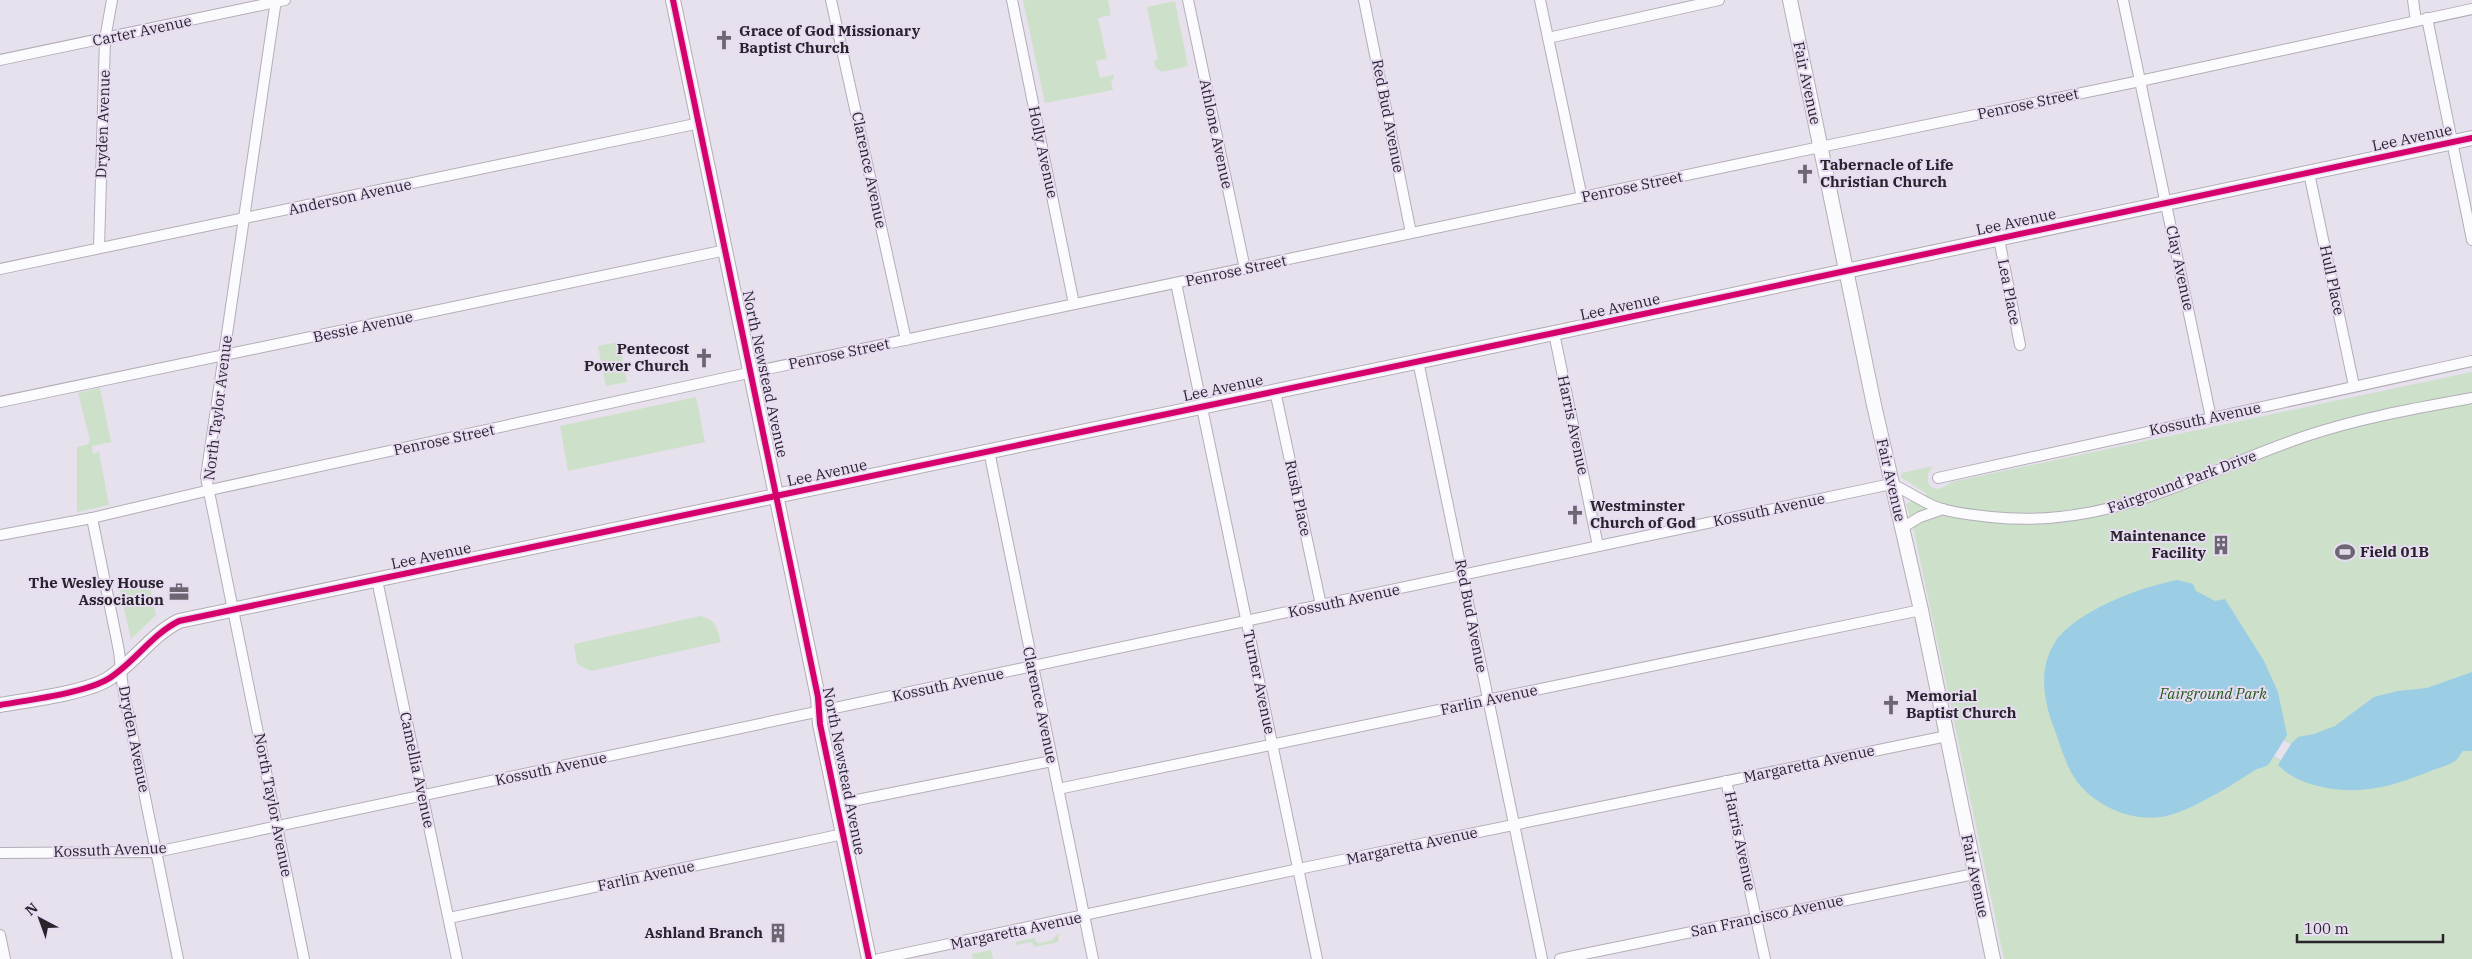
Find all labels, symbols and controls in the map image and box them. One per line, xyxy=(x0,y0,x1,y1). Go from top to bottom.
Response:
street label: Carter Avenue xyxy=(91,11,193,50)
place label: Grace of God Missionary Baptist Church xyxy=(739,21,921,57)
church icon: Grace of God Missionary Baptist Church xyxy=(713,29,735,51)
street label: Fair Avenue xyxy=(1789,40,1826,126)
street label: Red Bud Avenue xyxy=(1368,58,1409,174)
street label: Dryden Avenue xyxy=(91,69,114,179)
street label: Athlone Avenue xyxy=(1196,77,1237,190)
street label: Penrose Street xyxy=(1976,84,2080,123)
street label: Holly Avenue xyxy=(1024,104,1062,200)
street label: Clarence Avenue xyxy=(848,110,891,230)
street label: Lee Avenue xyxy=(2370,120,2454,155)
place label: Tabernacle of Life Christian Church xyxy=(1820,155,1954,191)
church icon: Tabernacle of Life Christian Church xyxy=(1794,163,1816,185)
street label: Penrose Street xyxy=(1580,167,1684,206)
street label: Anderson Avenue xyxy=(287,174,413,219)
street label: Lee Avenue xyxy=(1974,204,2058,239)
street label: Clay Avenue xyxy=(2162,224,2199,312)
street label: Hull Place xyxy=(2316,243,2349,317)
street label: Penrose Street xyxy=(1184,251,1288,290)
street label: Lea Place xyxy=(1994,257,2025,326)
street label: North Newstead Avenue xyxy=(738,289,793,459)
street label: Lee Avenue xyxy=(1578,289,1662,324)
street label: Bessie Avenue xyxy=(311,307,415,346)
street label: North Taylor Avenue xyxy=(199,334,236,482)
street label: Penrose Street xyxy=(787,334,891,373)
place label: Pentecost Power Church xyxy=(584,339,689,375)
church icon: Pentecost Power Church xyxy=(693,347,715,369)
street label: Lee Avenue xyxy=(1181,370,1265,405)
street label: Harris Avenue xyxy=(1554,373,1593,477)
street label: Kossuth Avenue xyxy=(2147,397,2262,440)
street label: Penrose Street xyxy=(392,420,496,459)
street label: Fair Avenue xyxy=(1873,437,1910,523)
street label: Fairground Park Drive xyxy=(2105,446,2259,517)
street label: Lee Avenue xyxy=(785,455,869,490)
street label: Rush Place xyxy=(1281,458,1316,538)
street label: Kossuth Avenue xyxy=(1711,488,1826,531)
place label: Westminster Church of God xyxy=(1590,496,1697,532)
church icon: Westminster Church of God xyxy=(1564,504,1586,526)
place label: Maintenance Facility xyxy=(2110,526,2206,562)
building icon: Maintenance Facility xyxy=(2210,534,2232,556)
street label: Lee Avenue xyxy=(389,538,473,573)
sports icon: Field 01B xyxy=(2334,541,2356,563)
place label: Field 01B xyxy=(2360,542,2429,561)
street label: Red Bud Avenue xyxy=(1451,558,1492,674)
place label: The Wesley House Association xyxy=(29,573,164,609)
street label: Kossuth Avenue xyxy=(1286,579,1401,622)
office icon: The Wesley House Association xyxy=(168,581,190,603)
street label: Turner Avenue xyxy=(1239,628,1280,736)
street label: Clarence Avenue xyxy=(1019,645,1062,765)
street label: Kossuth Avenue xyxy=(890,663,1005,706)
street label: Farlin Avenue xyxy=(1439,680,1539,719)
street label: Dryden Avenue xyxy=(115,684,154,794)
park label: Fairground Park xyxy=(2158,684,2267,703)
street label: North Newstead Avenue xyxy=(819,685,870,856)
place label: Memorial Baptist Church xyxy=(1906,686,2017,722)
church icon: Memorial Baptist Church xyxy=(1880,694,1902,716)
street label: Camellia Avenue xyxy=(396,710,439,830)
street label: North Taylor Avenue xyxy=(250,731,297,878)
street label: Margaretta Avenue xyxy=(1742,740,1876,787)
street label: Kossuth Avenue xyxy=(493,747,608,790)
street label: Harris Avenue xyxy=(1721,789,1760,893)
street label: Margaretta Avenue xyxy=(1345,822,1479,869)
street label: Fair Avenue xyxy=(1957,833,1994,919)
street label: Kossuth Avenue xyxy=(53,838,167,861)
street label: Farlin Avenue xyxy=(596,856,696,895)
street label: San Francisco Avenue xyxy=(1689,890,1845,941)
north arrow xyxy=(15,894,65,944)
text: N xyxy=(21,899,42,920)
street label: Margaretta Avenue xyxy=(949,907,1083,954)
scale bar xyxy=(2297,912,2443,944)
text: 100 m xyxy=(2304,919,2349,938)
building icon: Ashland Branch xyxy=(767,922,789,944)
place label: Ashland Branch xyxy=(645,923,763,942)

